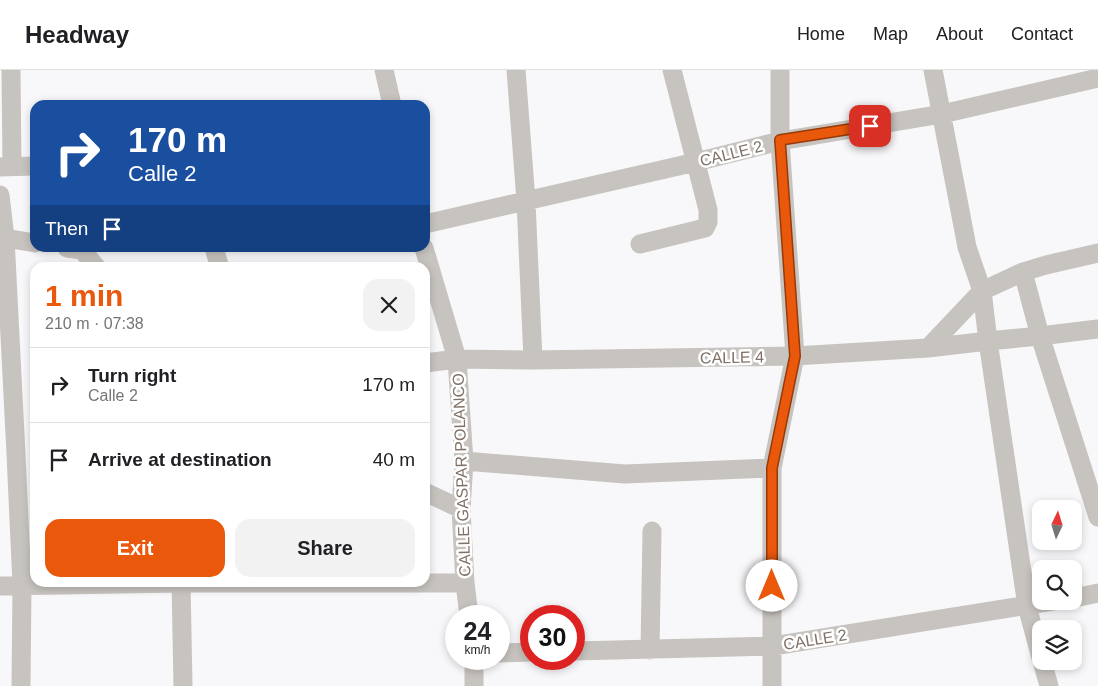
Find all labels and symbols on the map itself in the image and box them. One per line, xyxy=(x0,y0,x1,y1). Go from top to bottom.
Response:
pin xyxy=(849,105,891,147)
street label: CALLE 2 xyxy=(698,137,764,169)
street label: CALLE 4 xyxy=(700,348,764,367)
street label: CALLE GASPAR POLANCO xyxy=(449,373,474,577)
north arrow xyxy=(1032,500,1082,550)
position arrow xyxy=(745,559,797,611)
speed limit sign: 30 xyxy=(520,605,585,670)
street label: CALLE 2 xyxy=(782,626,848,653)

